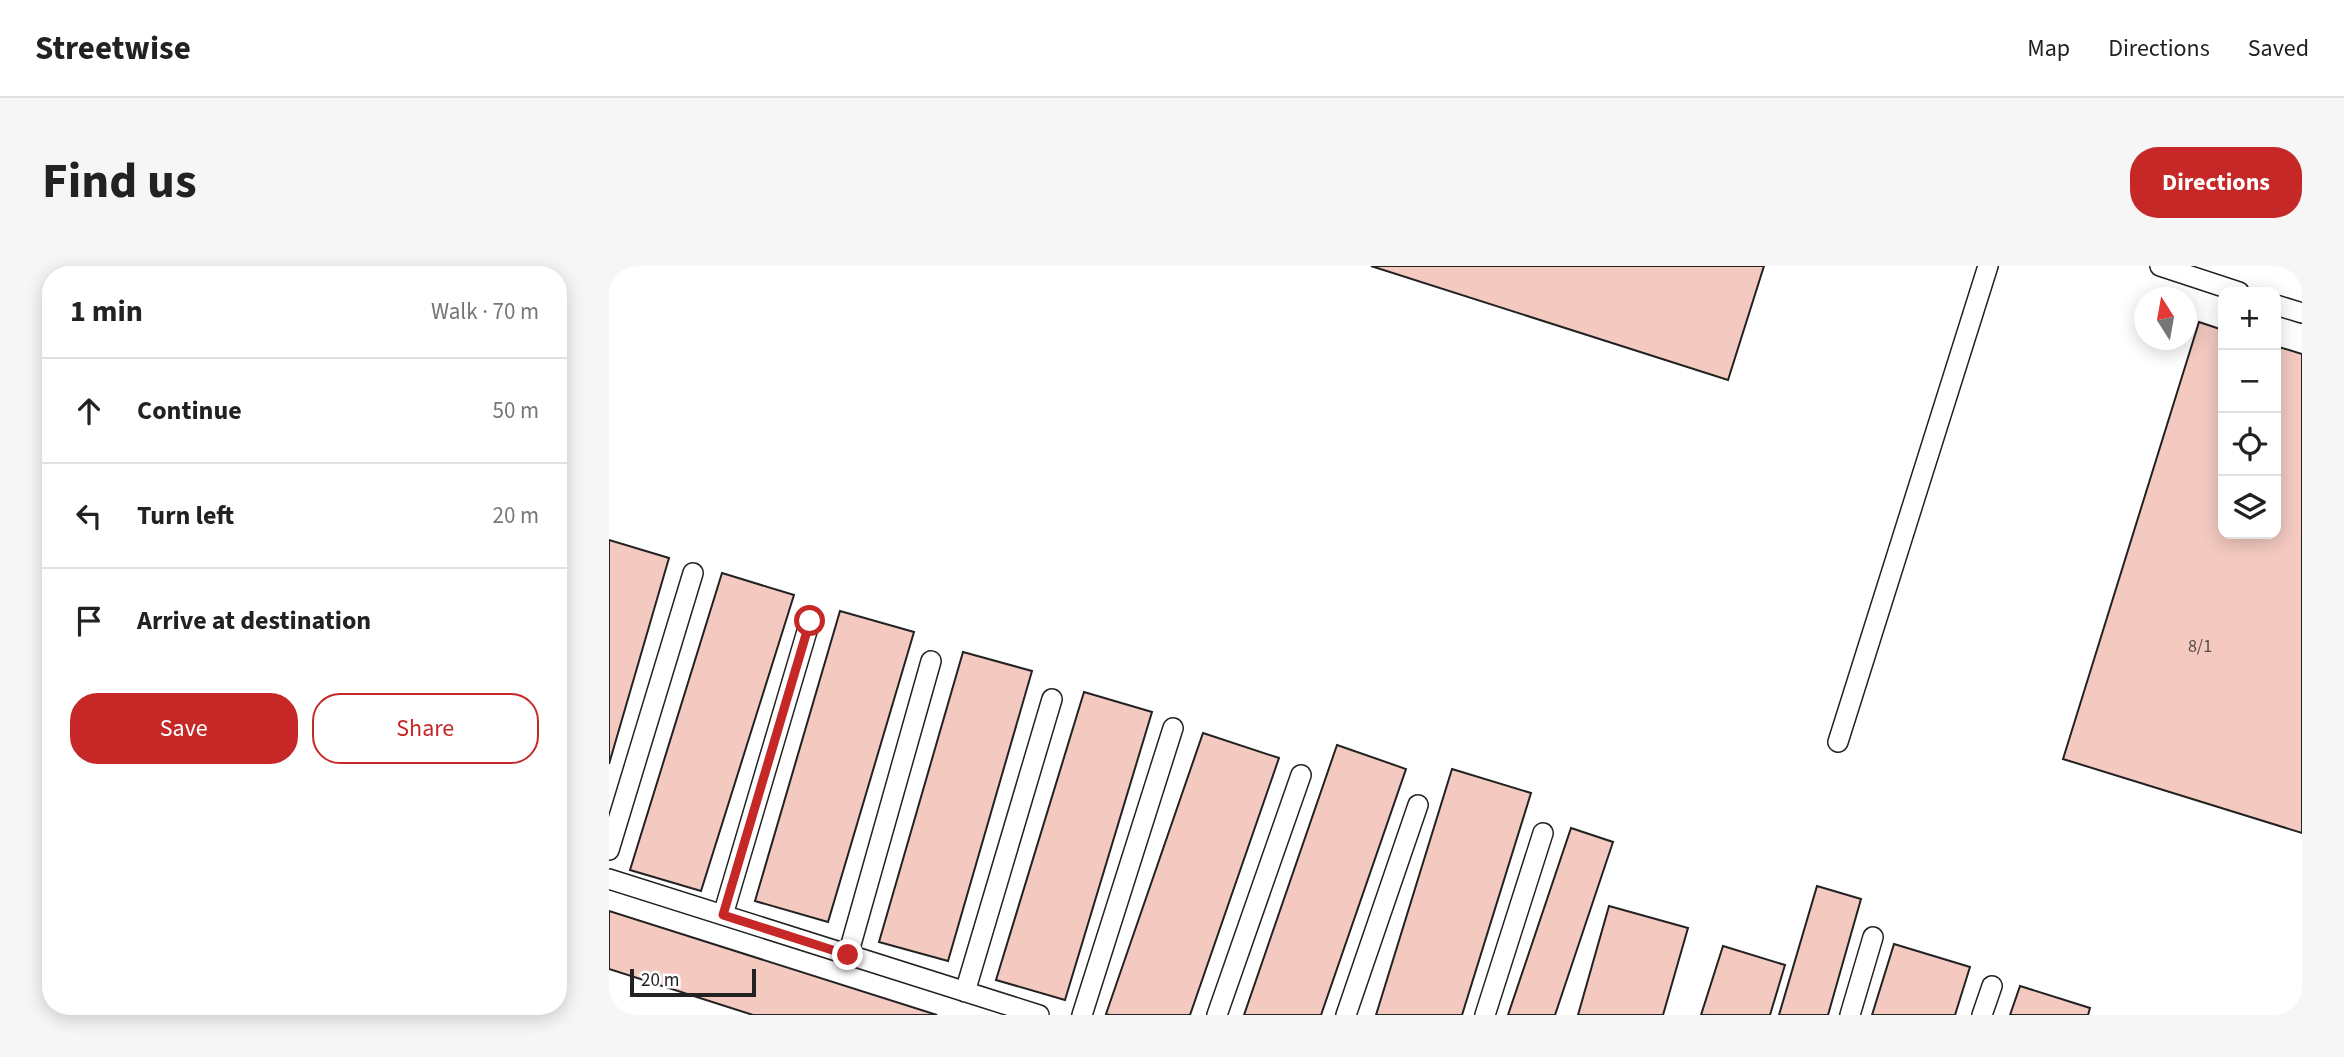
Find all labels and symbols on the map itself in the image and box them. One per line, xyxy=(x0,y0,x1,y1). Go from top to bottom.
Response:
north arrow xyxy=(2134,287,2197,350)
route start xyxy=(794,605,825,636)
house number: 8/1 xyxy=(2188,634,2212,659)
route end xyxy=(832,939,863,970)
scale bar xyxy=(630,966,756,998)

